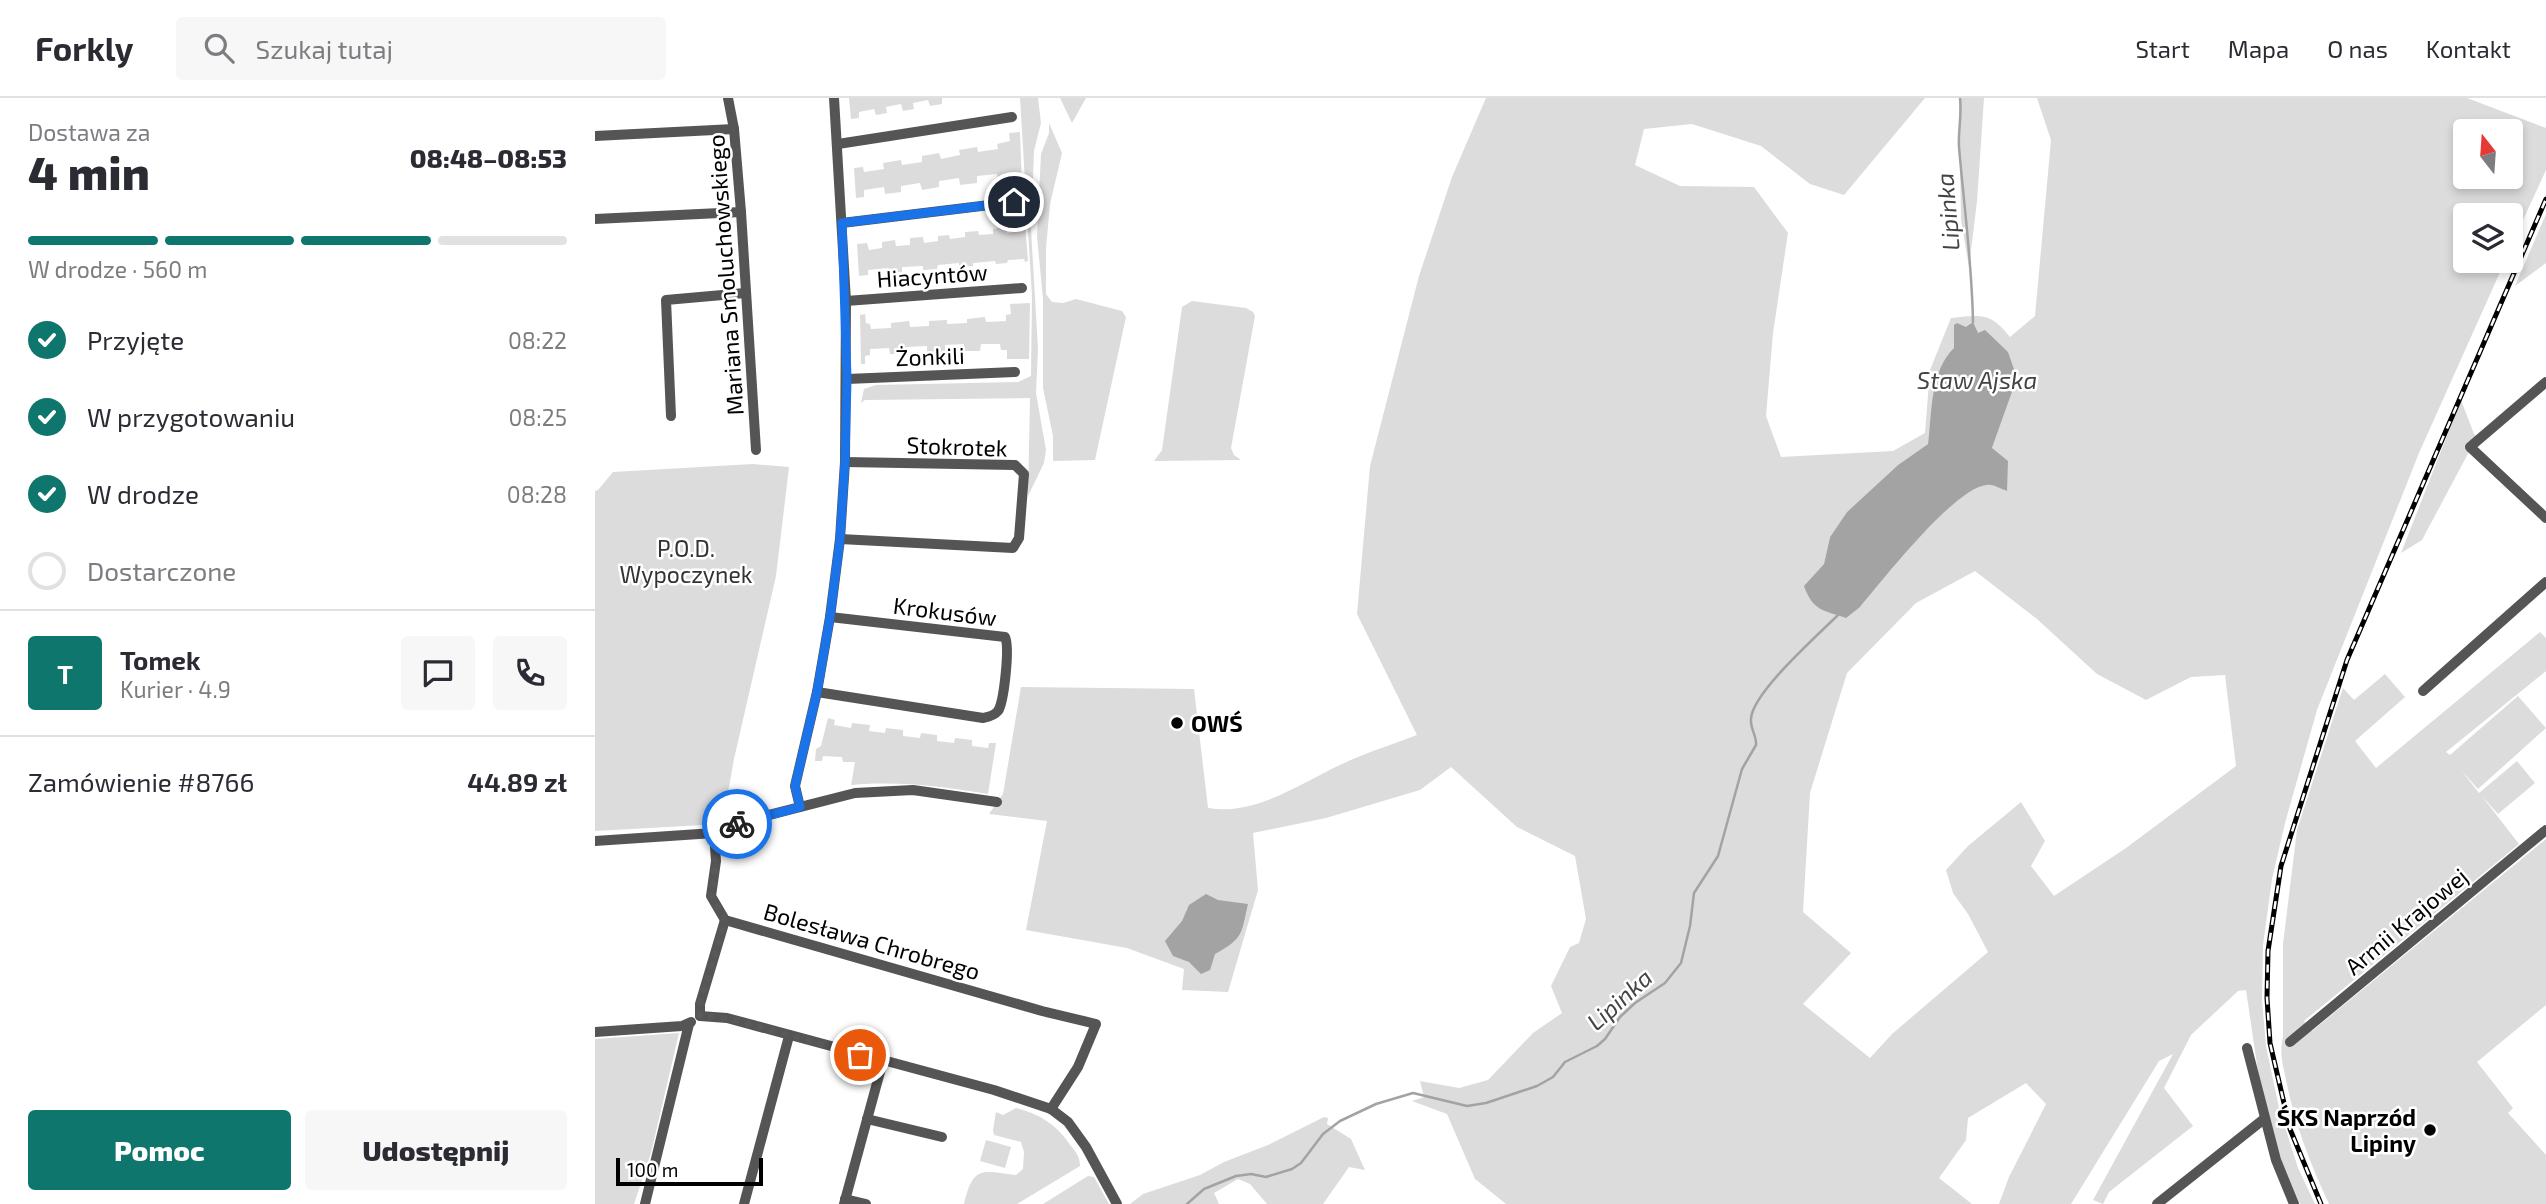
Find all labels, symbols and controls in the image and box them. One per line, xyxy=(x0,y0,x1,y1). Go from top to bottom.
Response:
search box xyxy=(176,17,666,80)
text: Forkly xyxy=(35,28,134,68)
icon: search xyxy=(200,29,238,67)
text: Szukaj tutaj xyxy=(256,33,393,64)
text: Start xyxy=(2135,34,2190,63)
text: Mapa xyxy=(2228,34,2289,63)
text: O nas xyxy=(2327,34,2388,63)
text: Kontakt xyxy=(2426,34,2511,63)
text: Dostawa za xyxy=(28,118,150,146)
north arrow xyxy=(2453,119,2523,189)
map controls xyxy=(2453,119,2523,273)
street label: Mariana Smoluchowskiego xyxy=(701,134,749,416)
text: 08:48–08:53 xyxy=(410,142,567,173)
text: 4 min xyxy=(28,144,150,199)
pin xyxy=(984,172,1044,232)
water label: Lipinka xyxy=(1929,172,1965,252)
icon: home xyxy=(995,183,1033,221)
button: layers xyxy=(2453,203,2523,273)
text: W drodze · 560 m xyxy=(28,255,207,283)
street label: Hiacyntów xyxy=(876,257,988,293)
icon: check xyxy=(28,321,66,359)
text: Przyjęte xyxy=(87,324,184,355)
text: 08:22 xyxy=(508,326,567,354)
street label: Żonkili xyxy=(895,341,965,371)
water label: Staw Ajska xyxy=(1917,365,2037,394)
icon: check xyxy=(28,398,66,436)
text: W przygotowaniu xyxy=(87,401,295,432)
text: 08:25 xyxy=(508,403,567,431)
street label: Stokrotek xyxy=(906,430,1008,462)
icon: check xyxy=(28,475,66,513)
text: W drodze xyxy=(87,478,199,509)
text: 08:28 xyxy=(507,480,567,508)
park label: P.O.D. Wypoczynek xyxy=(620,534,753,588)
text: Dostarczone xyxy=(87,555,236,586)
street label: Krokusów xyxy=(892,591,998,631)
button: chat xyxy=(401,636,475,710)
button: phone xyxy=(493,636,567,710)
text: Tomek xyxy=(120,644,201,675)
text: T xyxy=(57,658,73,689)
text: Kurier · 4.9 xyxy=(120,675,231,703)
place label: OWŚ xyxy=(1191,709,1243,737)
marker: OWŚ xyxy=(1169,715,1185,731)
text: Zamówienie #8766 xyxy=(28,766,254,797)
text: 44.89 zł xyxy=(467,766,567,797)
courier xyxy=(702,789,772,859)
icon: bike xyxy=(718,805,756,843)
street label: Armii Krajowej xyxy=(2339,862,2473,980)
street label: Bolesława Chrobrego xyxy=(761,897,983,985)
water label: Lipinka xyxy=(1580,962,1658,1036)
pin xyxy=(830,1025,890,1085)
icon: bag xyxy=(841,1036,879,1074)
place label: ŚKS Naprzód Lipiny xyxy=(2277,1103,2416,1157)
button: Pomoc xyxy=(28,1110,291,1190)
button: Udostępnij xyxy=(305,1110,567,1190)
marker: ŚKS Naprzód Lipiny xyxy=(2422,1122,2438,1138)
scale bar xyxy=(616,1155,763,1187)
text: 100 m xyxy=(627,1158,678,1181)

